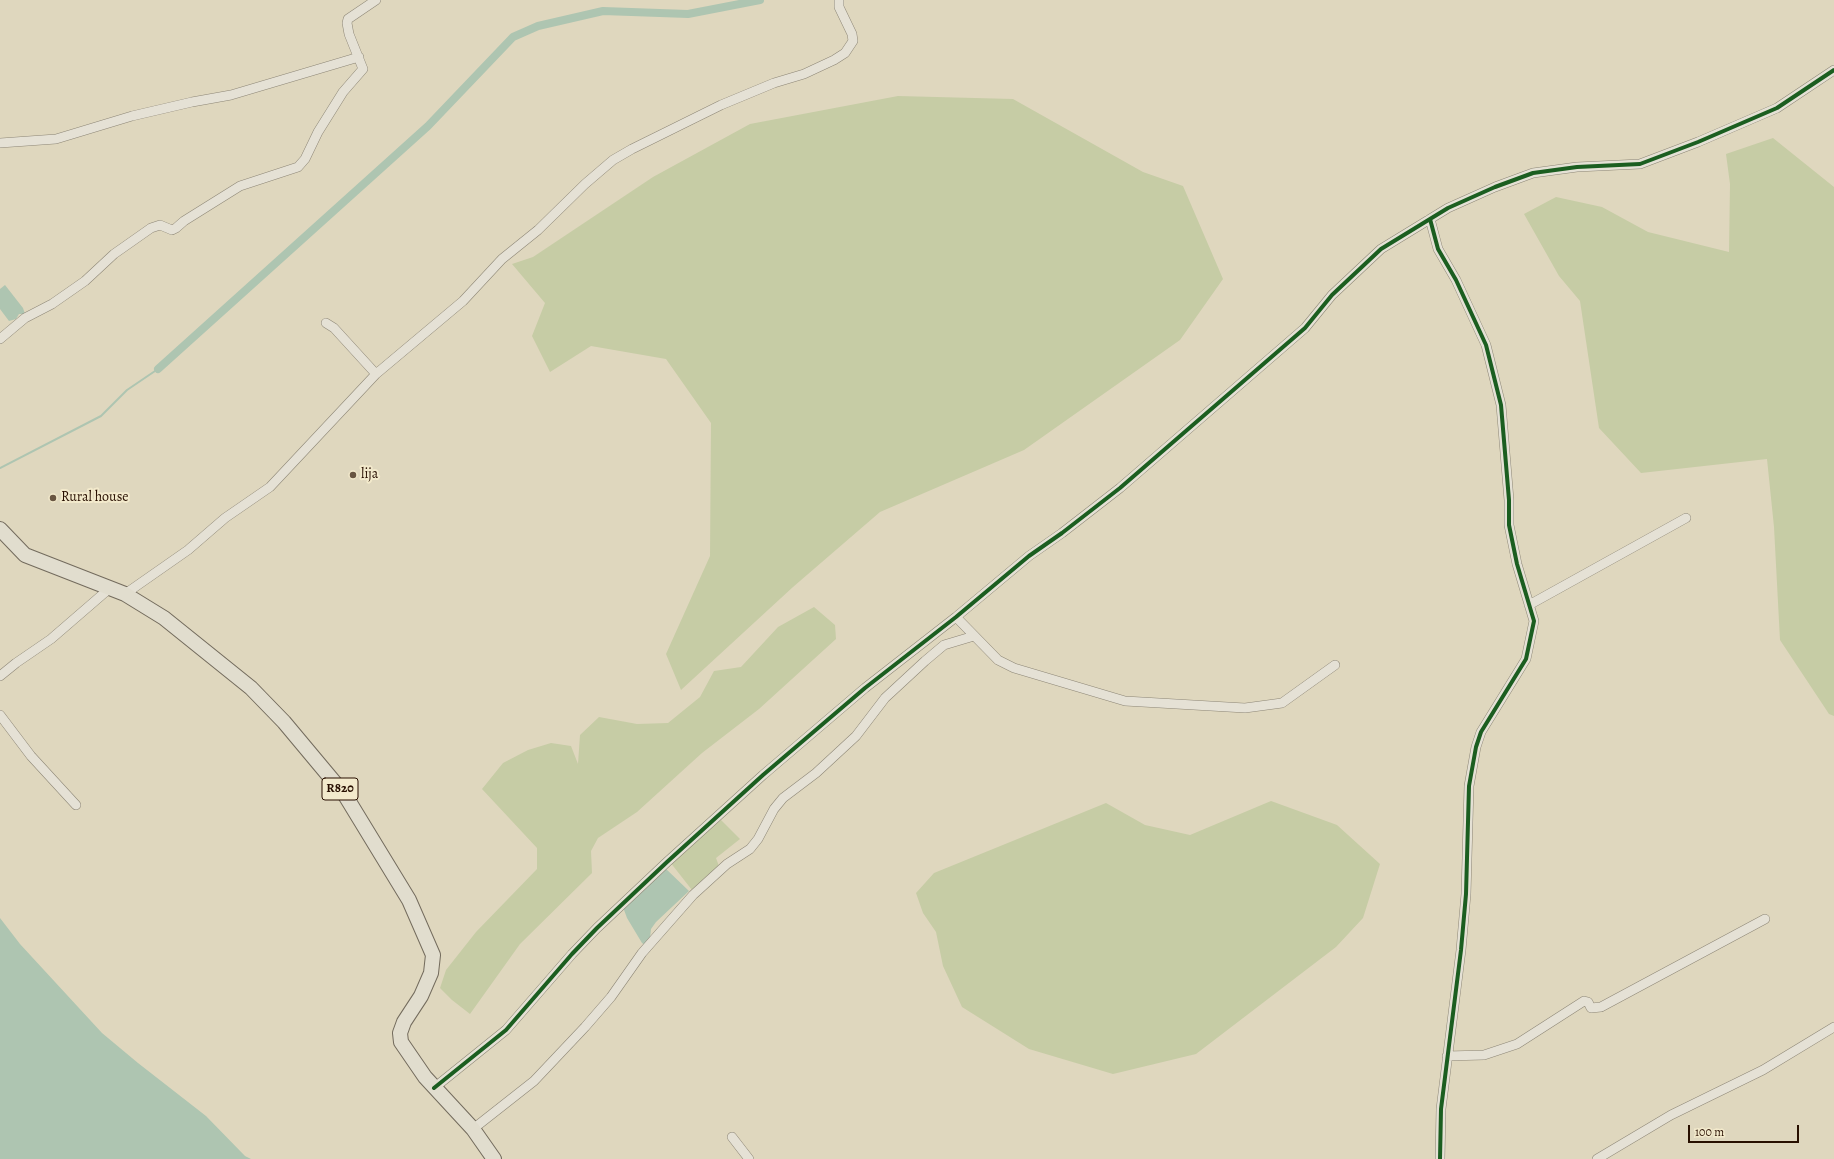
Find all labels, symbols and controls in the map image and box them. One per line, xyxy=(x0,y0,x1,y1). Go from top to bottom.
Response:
place label: lija xyxy=(361,467,378,483)
marker: lija xyxy=(348,470,358,480)
place label: Rural house xyxy=(61,490,129,506)
marker: Rural house xyxy=(48,493,58,503)
road number: R820 xyxy=(322,778,358,800)
scale bar xyxy=(1690,1117,1801,1143)
text: 100 m xyxy=(1695,1124,1724,1140)

